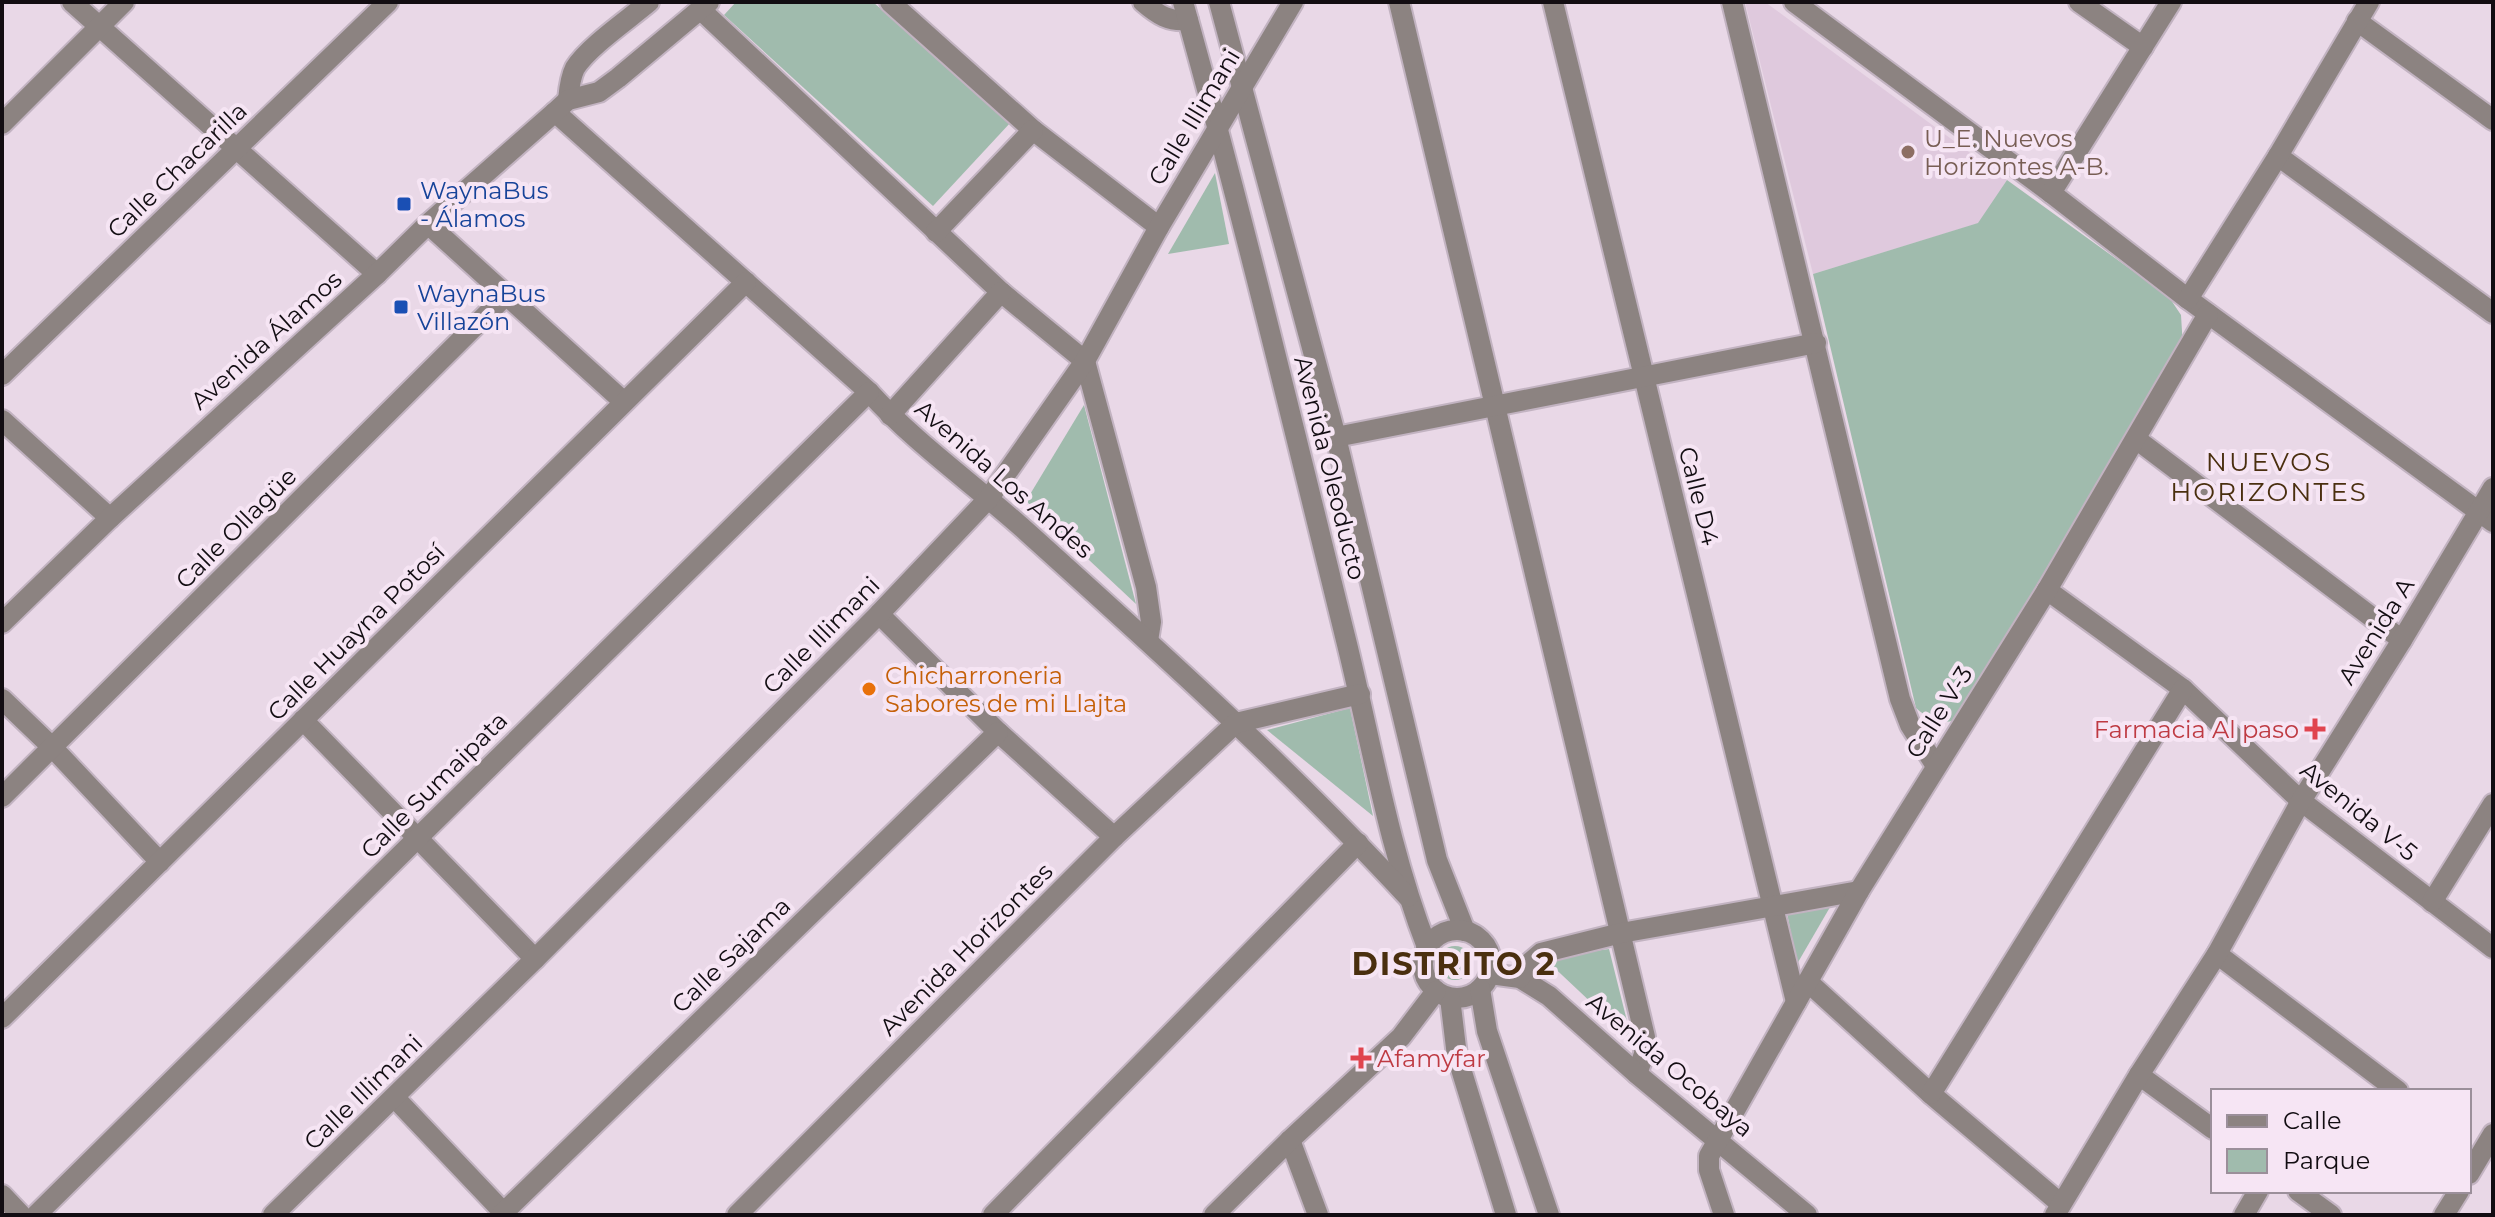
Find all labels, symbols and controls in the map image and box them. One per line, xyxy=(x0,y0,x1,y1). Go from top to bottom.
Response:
street label: Calle Illimani xyxy=(1142,44,1246,190)
street label: Calle Chacarilla xyxy=(101,96,253,244)
place label: U_E. Nuevos Horizontes A-B. xyxy=(1924,124,2109,181)
marker: U_E. Nuevos Horizontes A-B. xyxy=(1899,143,1917,161)
place label: WaynaBus - Álamos xyxy=(420,176,548,233)
marker: WaynaBus - Álamos xyxy=(395,195,413,213)
street label: Avenida Álamos xyxy=(185,265,347,415)
place label: WaynaBus Villazón xyxy=(417,279,545,336)
marker: WaynaBus Villazón xyxy=(392,298,410,316)
street label: Avenida Oleoducto xyxy=(1288,353,1372,583)
street label: Avenida Los Andes xyxy=(909,394,1099,564)
street label: Calle D4 xyxy=(1673,444,1725,548)
district label: NUEVOS HORIZONTES xyxy=(2170,446,2368,508)
street label: Calle Ollagüe xyxy=(170,462,302,594)
street label: Calle Huayna Potosí xyxy=(262,536,452,726)
street label: Calle Illimani xyxy=(756,570,886,700)
street label: Avenida A xyxy=(2332,572,2421,690)
place label: Chicharroneria Sabores de mi Llajta xyxy=(885,661,1127,718)
street label: Calle V-3 xyxy=(1899,661,1979,763)
marker: Chicharroneria Sabores de mi Llajta xyxy=(860,680,878,698)
street label: Calle Sumaipata xyxy=(355,706,513,864)
place label: Farmacia Al paso xyxy=(2094,715,2299,744)
marker: Farmacia Al paso xyxy=(2306,720,2324,738)
street label: Avenida V-5 xyxy=(2295,755,2423,867)
street label: Avenida Horizontes xyxy=(874,857,1058,1041)
street label: Calle Sajama xyxy=(666,891,796,1019)
district label: DISTRITO 2 xyxy=(1351,944,1557,983)
street label: Avenida Ocobaya xyxy=(1581,987,1759,1143)
street label: Calle Illimani xyxy=(298,1028,428,1156)
place label: Afamyfar xyxy=(1377,1044,1486,1073)
marker: Afamyfar xyxy=(1352,1049,1370,1067)
legend xyxy=(2211,1089,2471,1193)
text: Calle xyxy=(2283,1106,2341,1135)
text: Parque xyxy=(2283,1146,2370,1175)

